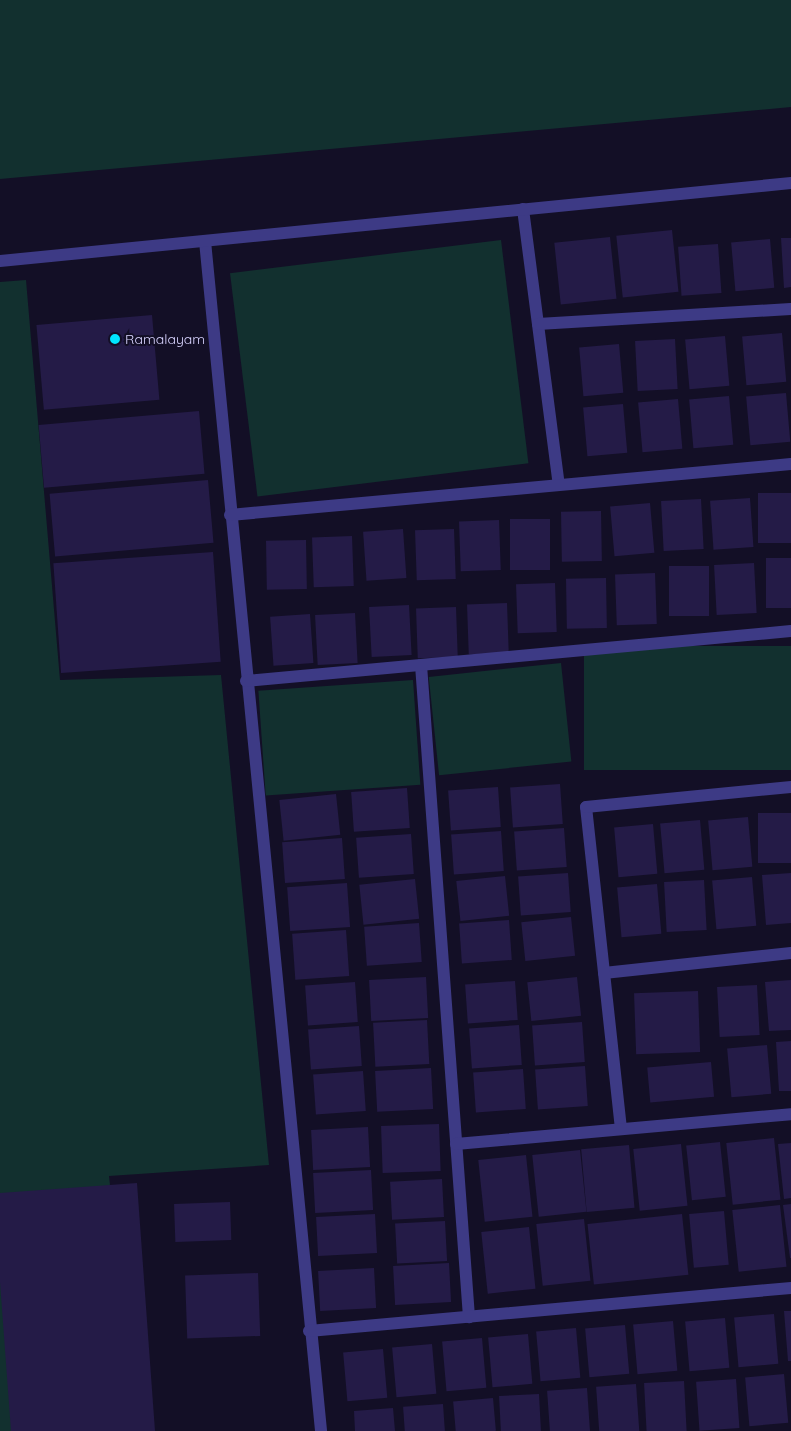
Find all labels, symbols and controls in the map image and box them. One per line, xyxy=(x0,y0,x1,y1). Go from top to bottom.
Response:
place label: Ramalayam xyxy=(125,331,205,347)
marker: Ramalayam xyxy=(109,333,121,345)

